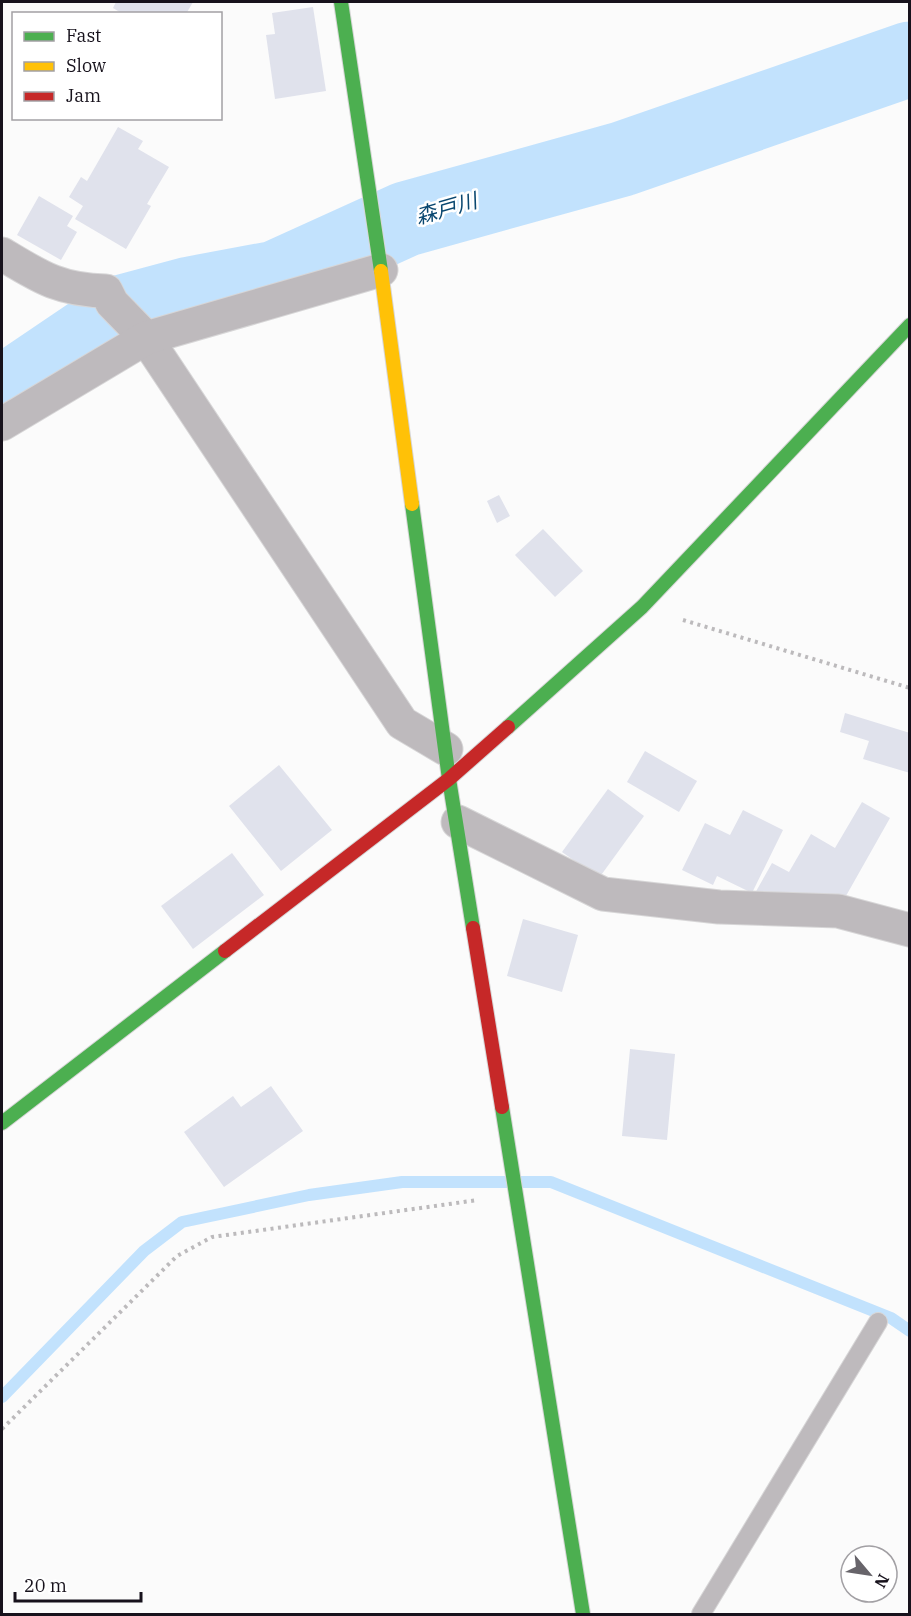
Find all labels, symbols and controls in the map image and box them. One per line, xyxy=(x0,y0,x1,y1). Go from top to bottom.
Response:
legend xyxy=(12,12,222,120)
text: Fast xyxy=(66,24,101,47)
text: Slow xyxy=(66,54,106,77)
text: Jam xyxy=(66,84,101,107)
water label: 森戸川 xyxy=(412,185,482,230)
north arrow xyxy=(839,1544,899,1604)
scale bar xyxy=(15,1565,141,1603)
text: N xyxy=(870,1571,894,1592)
text: 20 m xyxy=(24,1574,67,1597)

